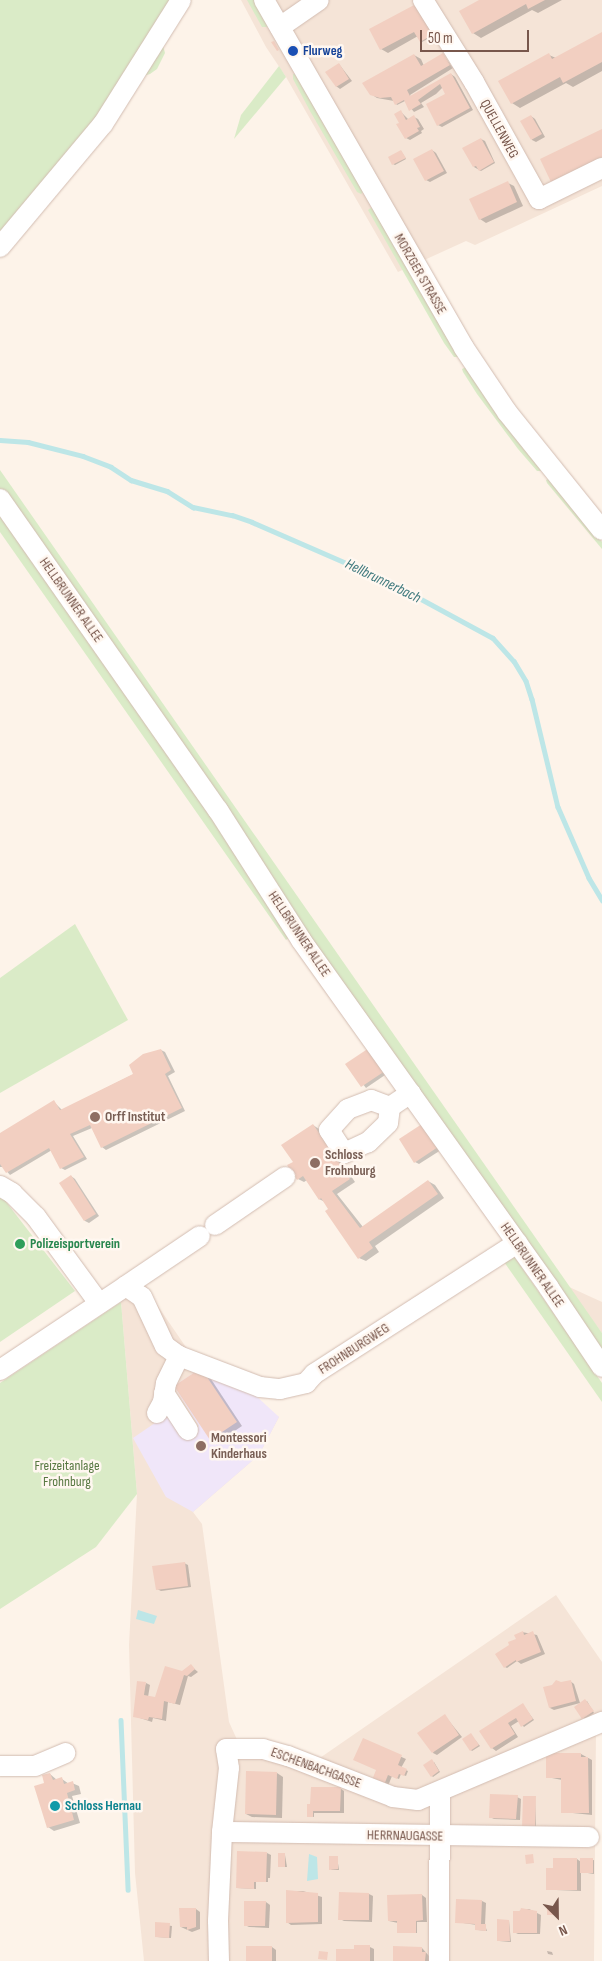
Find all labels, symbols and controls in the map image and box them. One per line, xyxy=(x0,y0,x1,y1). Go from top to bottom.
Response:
scale bar xyxy=(422,20,531,52)
text: 50 m xyxy=(428,29,453,48)
place label: Flurweg xyxy=(303,43,343,59)
marker: Flurweg xyxy=(287,45,299,57)
street label: QUELLENWEG xyxy=(476,97,522,161)
street label: MORZGER STRASSE xyxy=(390,231,450,317)
street label: HELLBRUNNER ALLEE xyxy=(36,554,106,646)
water label: Hellbrunnerbach xyxy=(342,555,424,607)
street label: HELLBRUNNER ALLEE xyxy=(264,888,334,980)
place label: Orff Institut xyxy=(105,1109,165,1125)
marker: Orff Institut xyxy=(89,1111,101,1123)
place label: Schloss Frohnburg xyxy=(325,1147,376,1180)
marker: Schloss Frohnburg xyxy=(309,1157,321,1169)
street label: HELLBRUNNER ALLEE xyxy=(497,1219,567,1311)
place label: Polizeisportverein xyxy=(30,1236,120,1252)
marker: Polizeisportverein xyxy=(14,1238,26,1250)
street label: FROHNBURGWEG xyxy=(315,1320,393,1378)
place label: Montessori Kinderhaus xyxy=(211,1430,267,1462)
marker: Montessori Kinderhaus xyxy=(195,1440,207,1452)
park label: Freizeitanlage Frohnburg xyxy=(34,1458,100,1490)
street label: ESCHENBACHGASSE xyxy=(268,1744,364,1792)
place label: Schloss Hernau xyxy=(65,1798,141,1814)
marker: Schloss Hernau xyxy=(49,1800,61,1812)
street label: HERRNAUGASSE xyxy=(367,1827,443,1845)
north arrow xyxy=(532,1891,582,1941)
text: N xyxy=(556,1921,570,1940)

